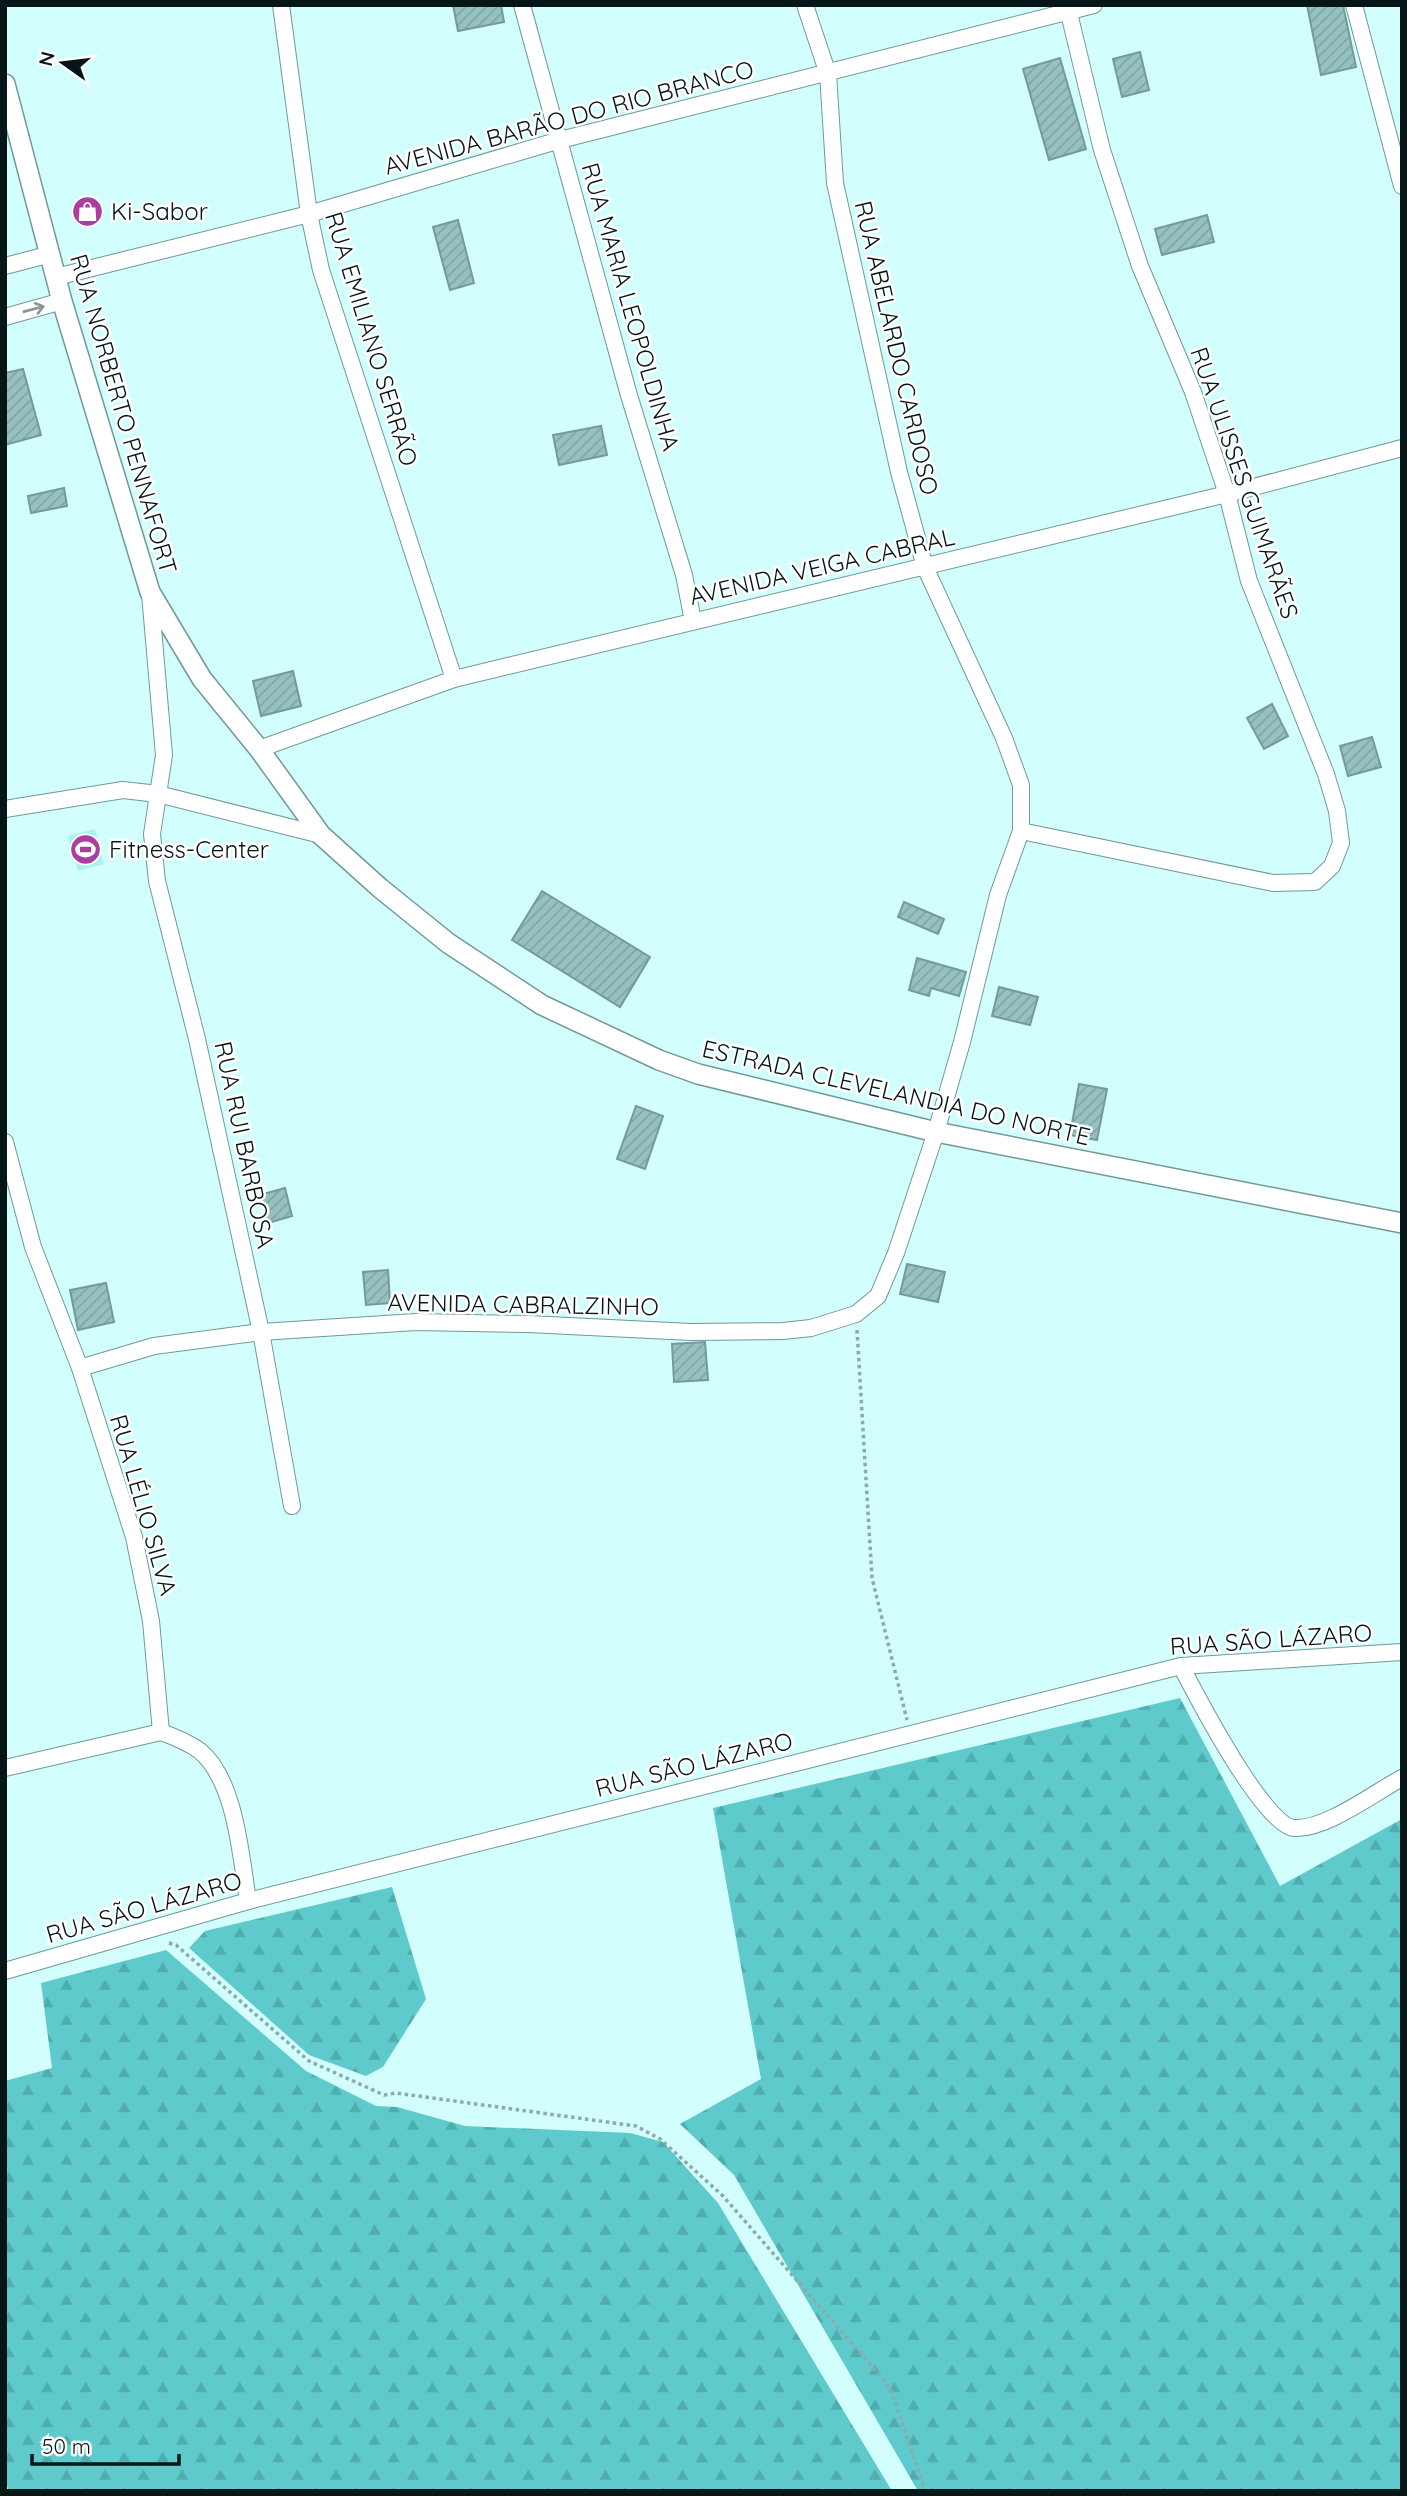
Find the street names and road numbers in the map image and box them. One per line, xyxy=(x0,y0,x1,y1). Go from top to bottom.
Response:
street label: AVENIDA BARÃO DO RIO BRANCO xyxy=(381,53,757,181)
street label: RUA MARIA LEOPOLDINHA xyxy=(575,159,686,454)
street label: RUA ABELARDO CARDOSO xyxy=(848,198,945,498)
street label: RUA EMILIANO SERRÃO xyxy=(319,208,425,469)
street label: RUA NORBERTO PENNAFORT xyxy=(64,250,184,577)
street label: RUA ULISSES GUIMARÃES xyxy=(1184,343,1306,622)
street label: AVENIDA VEIGA CABRAL xyxy=(686,521,957,611)
street label: ESTRADA CLEVELANDIA DO NORTE xyxy=(699,1033,1093,1151)
street label: RUA RUI BARBOSA xyxy=(208,1039,282,1251)
street label: AVENIDA CABRALZINHO xyxy=(387,1287,659,1321)
street label: RUA LÉLIO SILVA xyxy=(104,1411,184,1599)
street label: RUA SÃO LÁZARO xyxy=(1169,1617,1373,1661)
street label: RUA SÃO LÁZARO xyxy=(592,1725,796,1803)
street label: RUA SÃO LÁZARO xyxy=(42,1865,245,1949)

